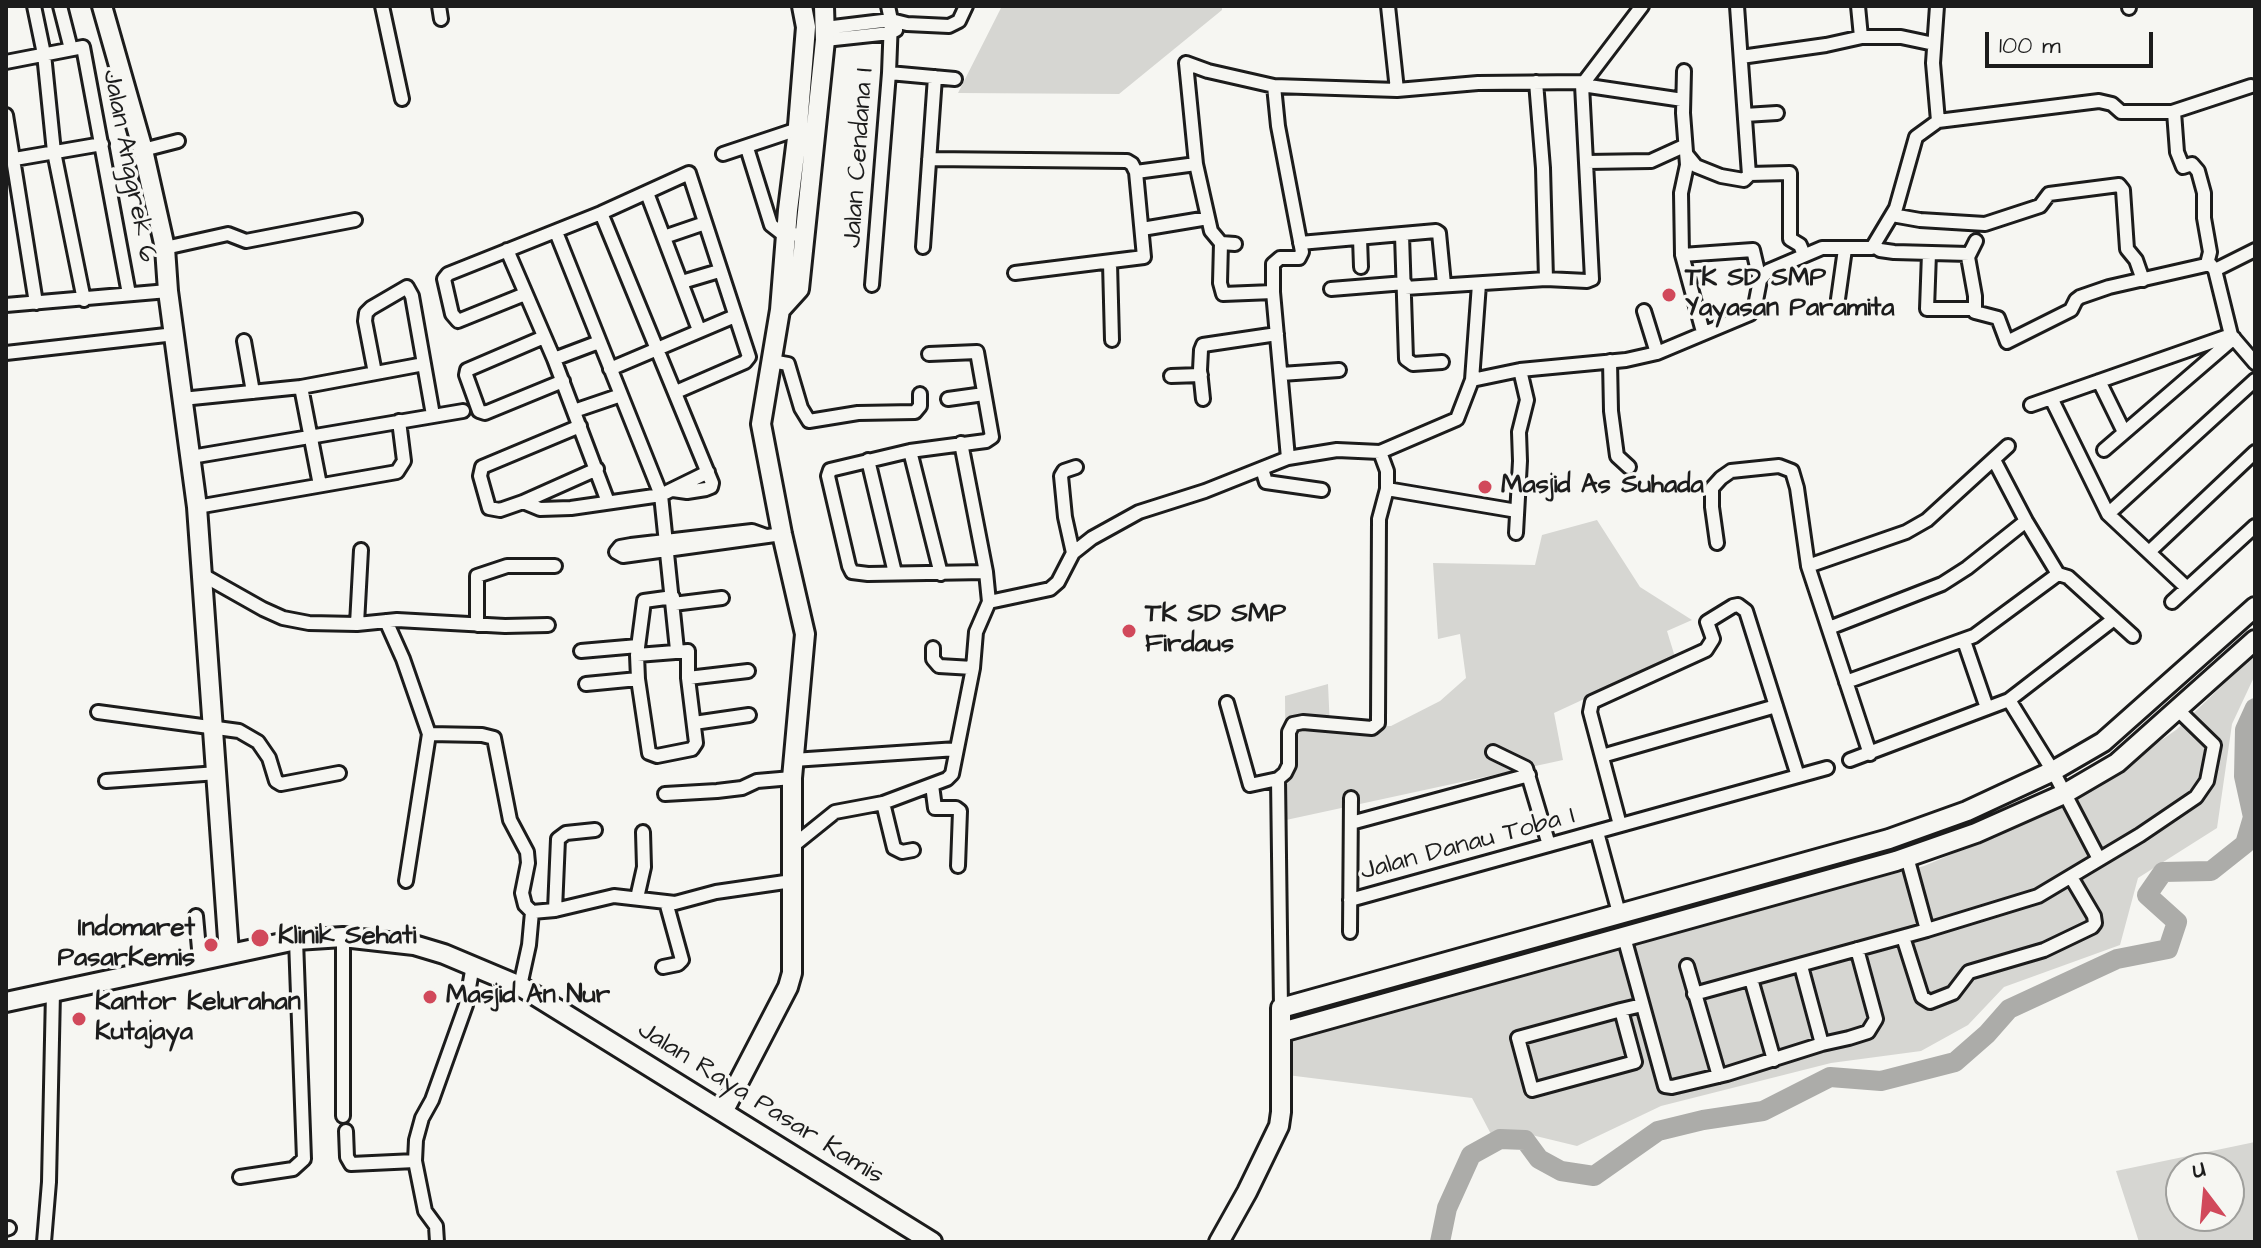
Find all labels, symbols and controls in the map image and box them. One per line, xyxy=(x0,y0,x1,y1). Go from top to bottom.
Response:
scale bar xyxy=(1989,16,2157,66)
text: 100 m xyxy=(1999,29,2061,63)
street label: Jalan Anggrek 6 xyxy=(94,67,162,265)
street label: Jalan Cendana I xyxy=(838,67,882,249)
place label: TK SD SMP Yayasan Paramita xyxy=(1685,264,1895,326)
marker: TK SD SMP Yayasan Paramita xyxy=(1660,286,1678,304)
place label: Masjid As Suhada xyxy=(1501,471,1704,503)
marker: Masjid As Suhada xyxy=(1476,478,1494,496)
place label: TK SD SMP Firdaus xyxy=(1145,600,1286,662)
marker: TK SD SMP Firdaus xyxy=(1120,622,1138,640)
street label: Jalan Danau Toba I xyxy=(1357,801,1579,889)
place label: Indomaret PasarKemis xyxy=(58,914,195,976)
place label: Klinik Sehati xyxy=(278,922,416,954)
marker: Klinik Sehati xyxy=(249,927,271,949)
marker: Indomaret PasarKemis xyxy=(202,936,220,954)
place label: Masjid An Nur xyxy=(446,981,610,1013)
place label: Kantor Kelurahan Kutajaya xyxy=(95,988,301,1050)
marker: Masjid An Nur xyxy=(421,988,439,1006)
marker: Kantor Kelurahan Kutajaya xyxy=(70,1010,88,1028)
street label: Jalan Raya Pasar Kamis xyxy=(631,1015,889,1193)
north arrow xyxy=(2165,1152,2245,1232)
text: U xyxy=(2189,1154,2209,1187)

